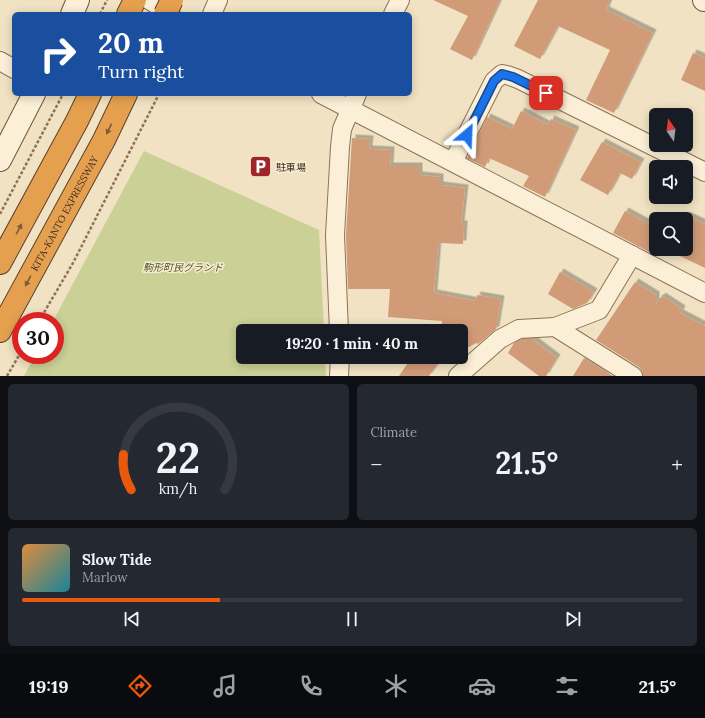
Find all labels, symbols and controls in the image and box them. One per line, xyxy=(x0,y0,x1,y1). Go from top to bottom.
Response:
text: 20 m xyxy=(98,25,164,61)
icon: right xyxy=(32,28,84,80)
text: Turn right xyxy=(98,60,184,83)
pin xyxy=(529,76,563,110)
icon: arrive xyxy=(535,82,557,104)
north arrow xyxy=(649,108,693,152)
map controls xyxy=(649,108,693,256)
position arrow xyxy=(446,114,488,156)
one-way arrow xyxy=(106,123,112,135)
street label: KITA-KANTO EXPRESSWAY xyxy=(28,153,101,273)
parking icon: 駐車場 xyxy=(248,154,274,180)
button: sound xyxy=(649,160,693,204)
place label: 駐車場 xyxy=(276,161,306,174)
button: search xyxy=(649,212,693,256)
one-way arrow xyxy=(15,223,22,235)
park label: 駒形町民グランド xyxy=(143,261,224,274)
one-way arrow xyxy=(24,275,31,286)
speed limit sign: 30 xyxy=(12,312,64,364)
text: 19:20 · 1 min · 40 m xyxy=(286,334,418,353)
text: Climate xyxy=(371,424,417,441)
text: 22 xyxy=(156,431,200,484)
text: 21.5° xyxy=(495,444,558,482)
text: − xyxy=(371,450,382,478)
text: + xyxy=(671,450,683,478)
text: km/h xyxy=(159,480,198,499)
text: Slow Tide xyxy=(82,550,152,569)
text: Marlow xyxy=(82,569,128,586)
icon: previous xyxy=(121,608,143,630)
icon: pause xyxy=(341,608,363,630)
icon: next xyxy=(562,608,584,630)
icon: directions xyxy=(126,672,154,700)
icon: music xyxy=(211,672,239,700)
icon: phone xyxy=(297,672,325,700)
icon: climate xyxy=(382,672,410,700)
icon: car xyxy=(468,672,496,700)
icon: filters xyxy=(553,672,581,700)
text: 19:19 xyxy=(29,675,69,698)
text: 21.5° xyxy=(639,675,676,698)

